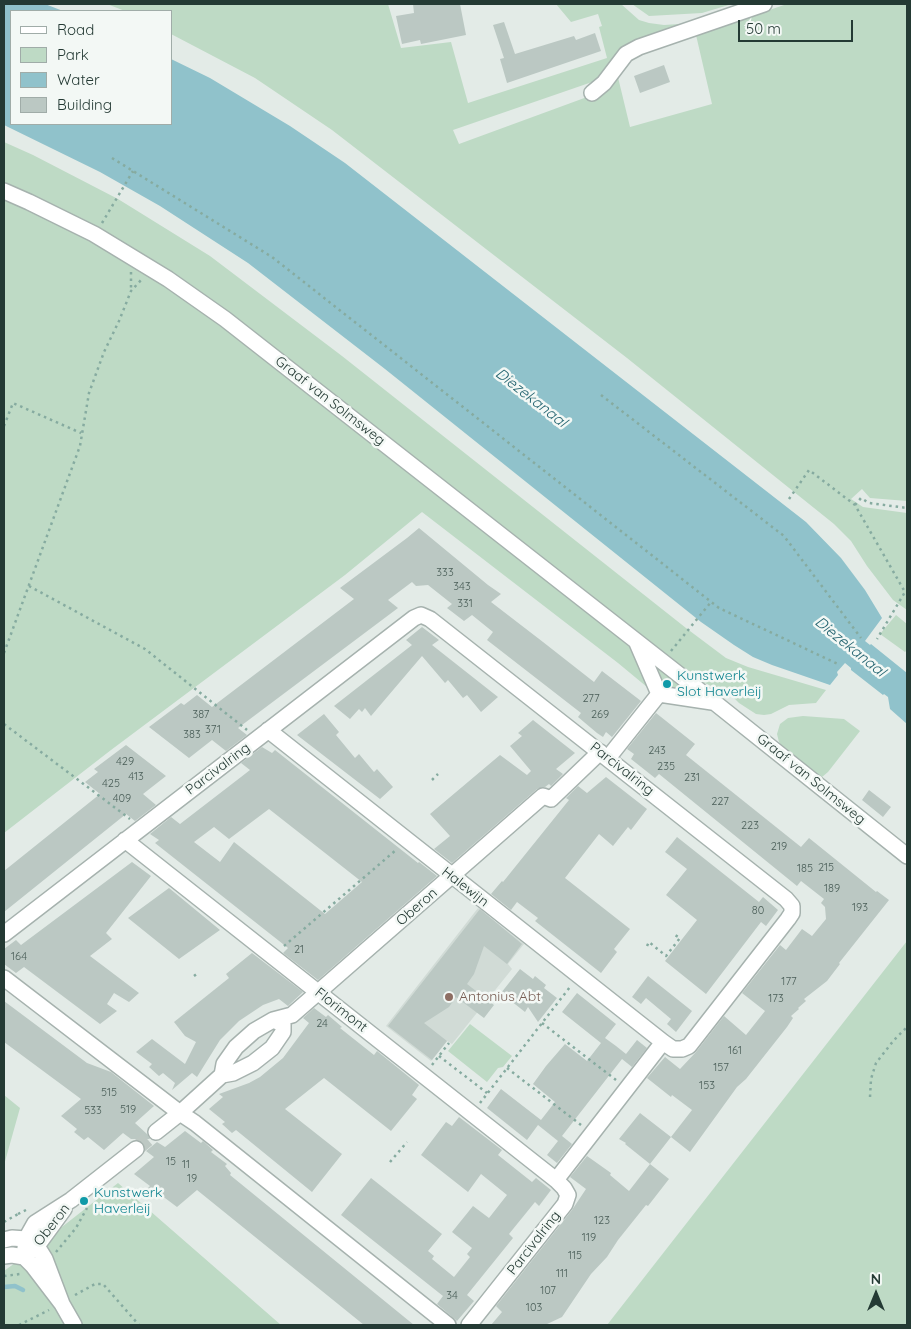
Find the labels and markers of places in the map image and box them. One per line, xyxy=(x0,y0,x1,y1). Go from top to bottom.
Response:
place label: Kunstwerk Slot Haverleij xyxy=(677,668,762,700)
marker: Kunstwerk Slot Haverleij xyxy=(661,678,673,690)
place label: Antonius Abt xyxy=(459,989,541,1005)
marker: Antonius Abt xyxy=(443,991,455,1003)
place label: Kunstwerk Haverleij xyxy=(94,1185,163,1218)
marker: Kunstwerk Haverleij xyxy=(78,1195,90,1207)

